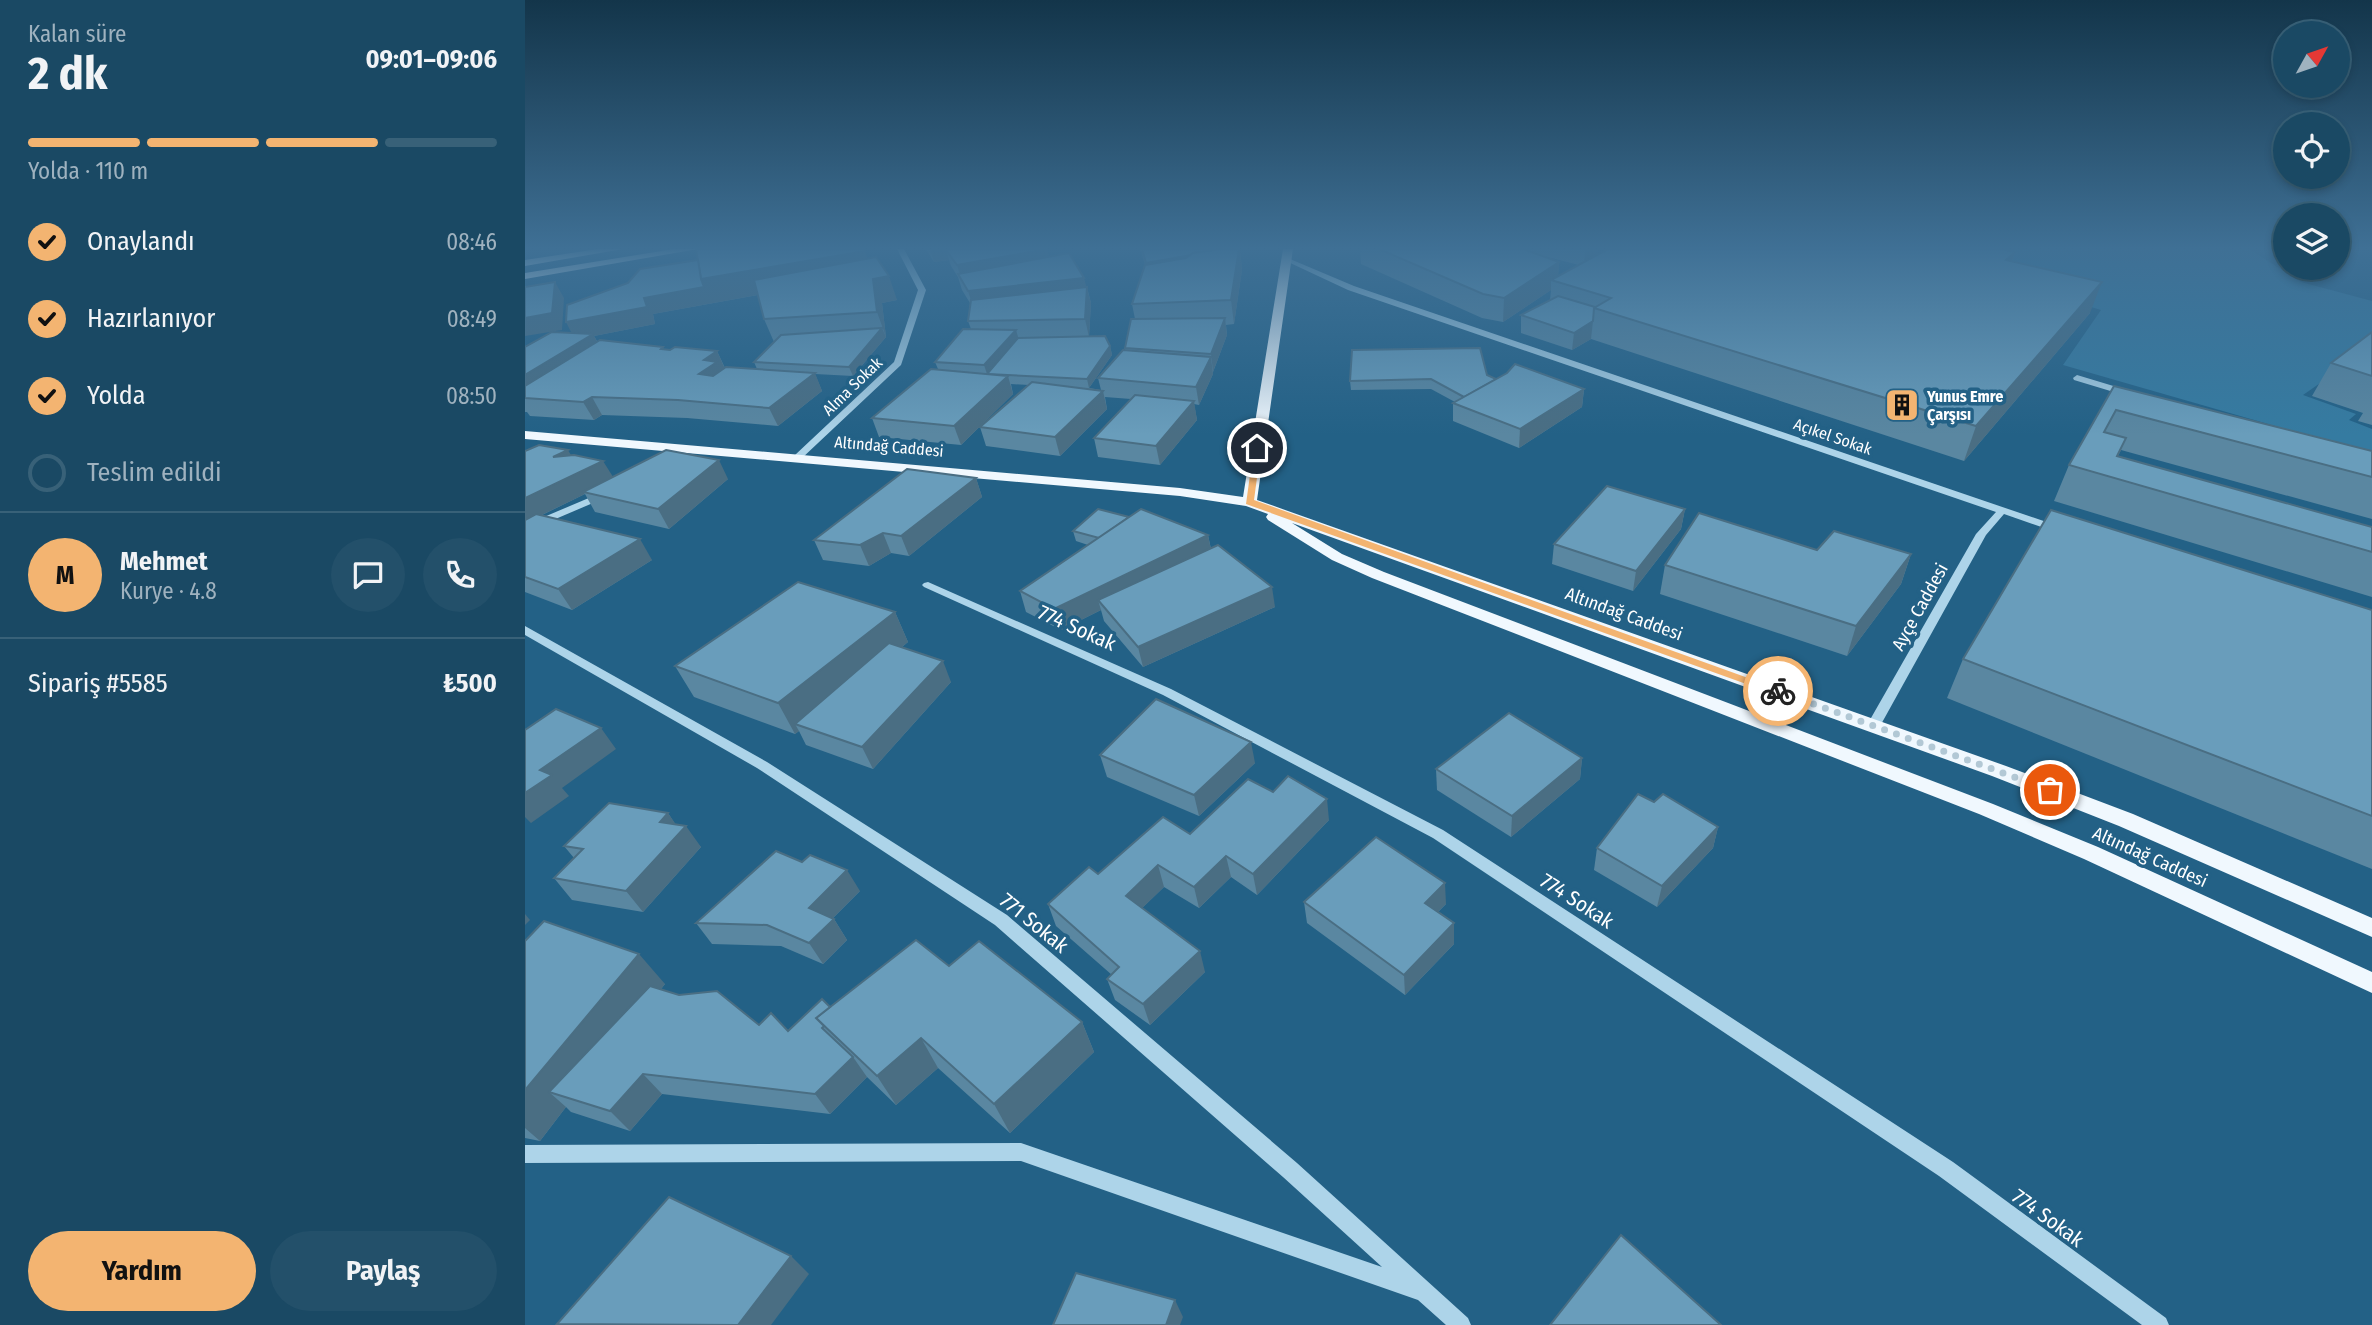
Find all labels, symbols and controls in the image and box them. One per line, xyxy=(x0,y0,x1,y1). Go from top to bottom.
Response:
text: Kalan süre xyxy=(28,20,126,48)
north arrow xyxy=(2273,21,2350,98)
map controls xyxy=(2273,21,2350,280)
text: 09:01–09:06 xyxy=(365,44,497,75)
text: 2 dk xyxy=(28,46,107,101)
button: locate xyxy=(2273,112,2350,189)
text: Yolda · 110 m xyxy=(28,157,148,185)
button: layers xyxy=(2273,203,2350,280)
icon: check xyxy=(28,223,66,261)
text: Onaylandı xyxy=(87,226,195,257)
text: 08:46 xyxy=(446,228,497,256)
icon: check xyxy=(28,300,66,338)
text: Hazırlanıyor xyxy=(87,303,215,334)
text: 08:49 xyxy=(447,305,497,333)
street label: Alma Sokak xyxy=(819,353,886,419)
icon: check xyxy=(28,377,66,415)
text: Yolda xyxy=(87,380,146,411)
text: 08:50 xyxy=(446,382,497,410)
building icon: Yunus Emre Çarşısı xyxy=(1883,386,1921,424)
place label: Yunus Emre Çarşısı xyxy=(1926,387,2003,426)
street label: Açıkel Sokak xyxy=(1791,414,1875,459)
pin xyxy=(1227,418,1287,478)
icon: home xyxy=(1238,429,1276,467)
street label: Altındağ Caddesi xyxy=(834,432,944,461)
text: Teslim edildi xyxy=(87,457,222,488)
button: chat xyxy=(331,538,405,612)
button: phone xyxy=(423,538,497,612)
text: Mehmet xyxy=(120,546,208,577)
text: M xyxy=(56,560,74,591)
street label: Ayçe Caddesi xyxy=(1887,560,1953,654)
text: Kurye · 4.8 xyxy=(120,577,217,605)
street label: Altındağ Caddesi xyxy=(1562,583,1686,645)
street label: 774 Sokak xyxy=(1034,599,1120,657)
courier xyxy=(1743,656,1813,726)
text: Sipariş #5585 xyxy=(28,668,168,699)
text: ₺500 xyxy=(443,668,497,699)
icon: bike xyxy=(1759,672,1797,710)
pin xyxy=(2020,760,2080,820)
icon: bag xyxy=(2031,771,2069,809)
street label: Altındağ Caddesi xyxy=(2089,822,2211,892)
street label: 774 Sokak xyxy=(1535,868,1619,934)
street label: 771 Sokak xyxy=(994,887,1074,959)
street label: 774 Sokak xyxy=(2007,1183,2089,1253)
button: Yardım xyxy=(28,1231,256,1311)
button: Paylaş xyxy=(270,1231,497,1311)

